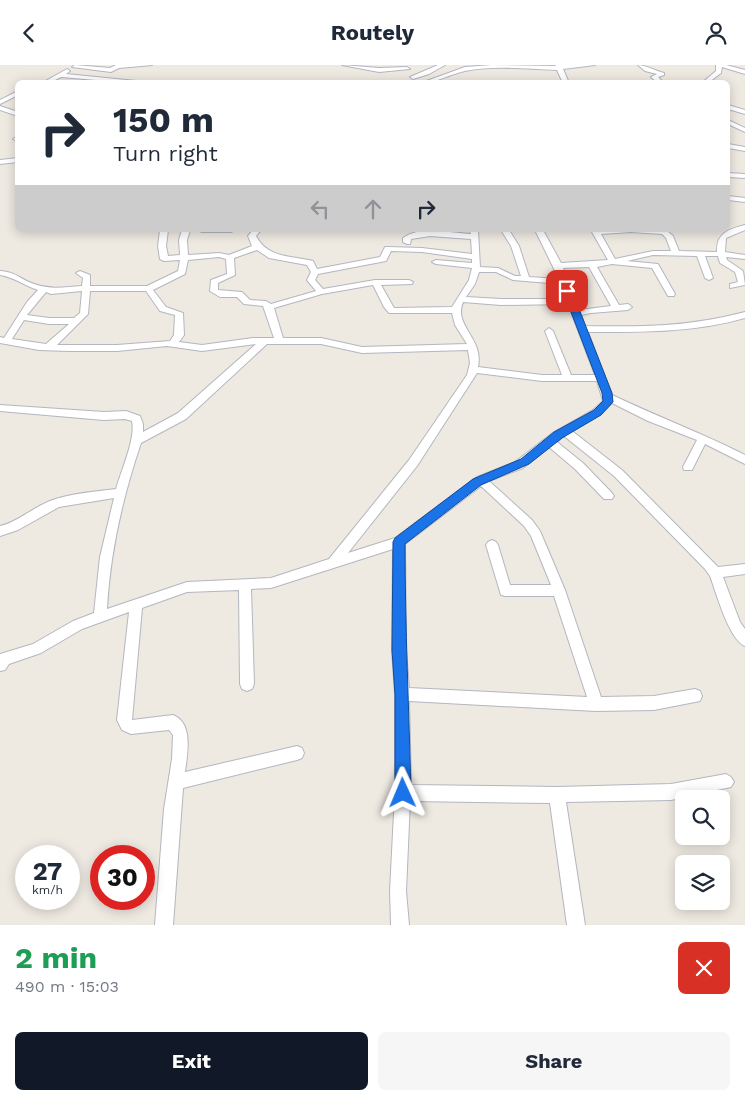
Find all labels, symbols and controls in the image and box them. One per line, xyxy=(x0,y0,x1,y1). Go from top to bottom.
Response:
icon: back xyxy=(15,19,43,47)
icon: person xyxy=(702,19,730,47)
text: Routely xyxy=(331,20,414,45)
text: 150 m xyxy=(113,99,214,141)
icon: right xyxy=(30,100,95,165)
text: Turn right xyxy=(113,141,218,166)
icon: left xyxy=(306,195,334,223)
icon: ahead xyxy=(359,195,387,223)
icon: right xyxy=(412,195,440,223)
pin xyxy=(546,270,588,312)
icon: arrive xyxy=(553,277,581,305)
position arrow xyxy=(376,766,428,818)
map controls xyxy=(675,790,730,910)
button: search xyxy=(675,790,730,845)
speed limit sign: 30 xyxy=(90,845,155,910)
button: layers xyxy=(675,855,730,910)
text: 27 xyxy=(33,857,62,886)
text: km/h xyxy=(32,883,63,897)
text: 2 min xyxy=(15,940,97,975)
button: close xyxy=(678,942,730,994)
text: 490 m · 15:03 xyxy=(15,977,119,996)
button: Exit xyxy=(15,1032,368,1090)
button: Share xyxy=(378,1032,730,1090)

